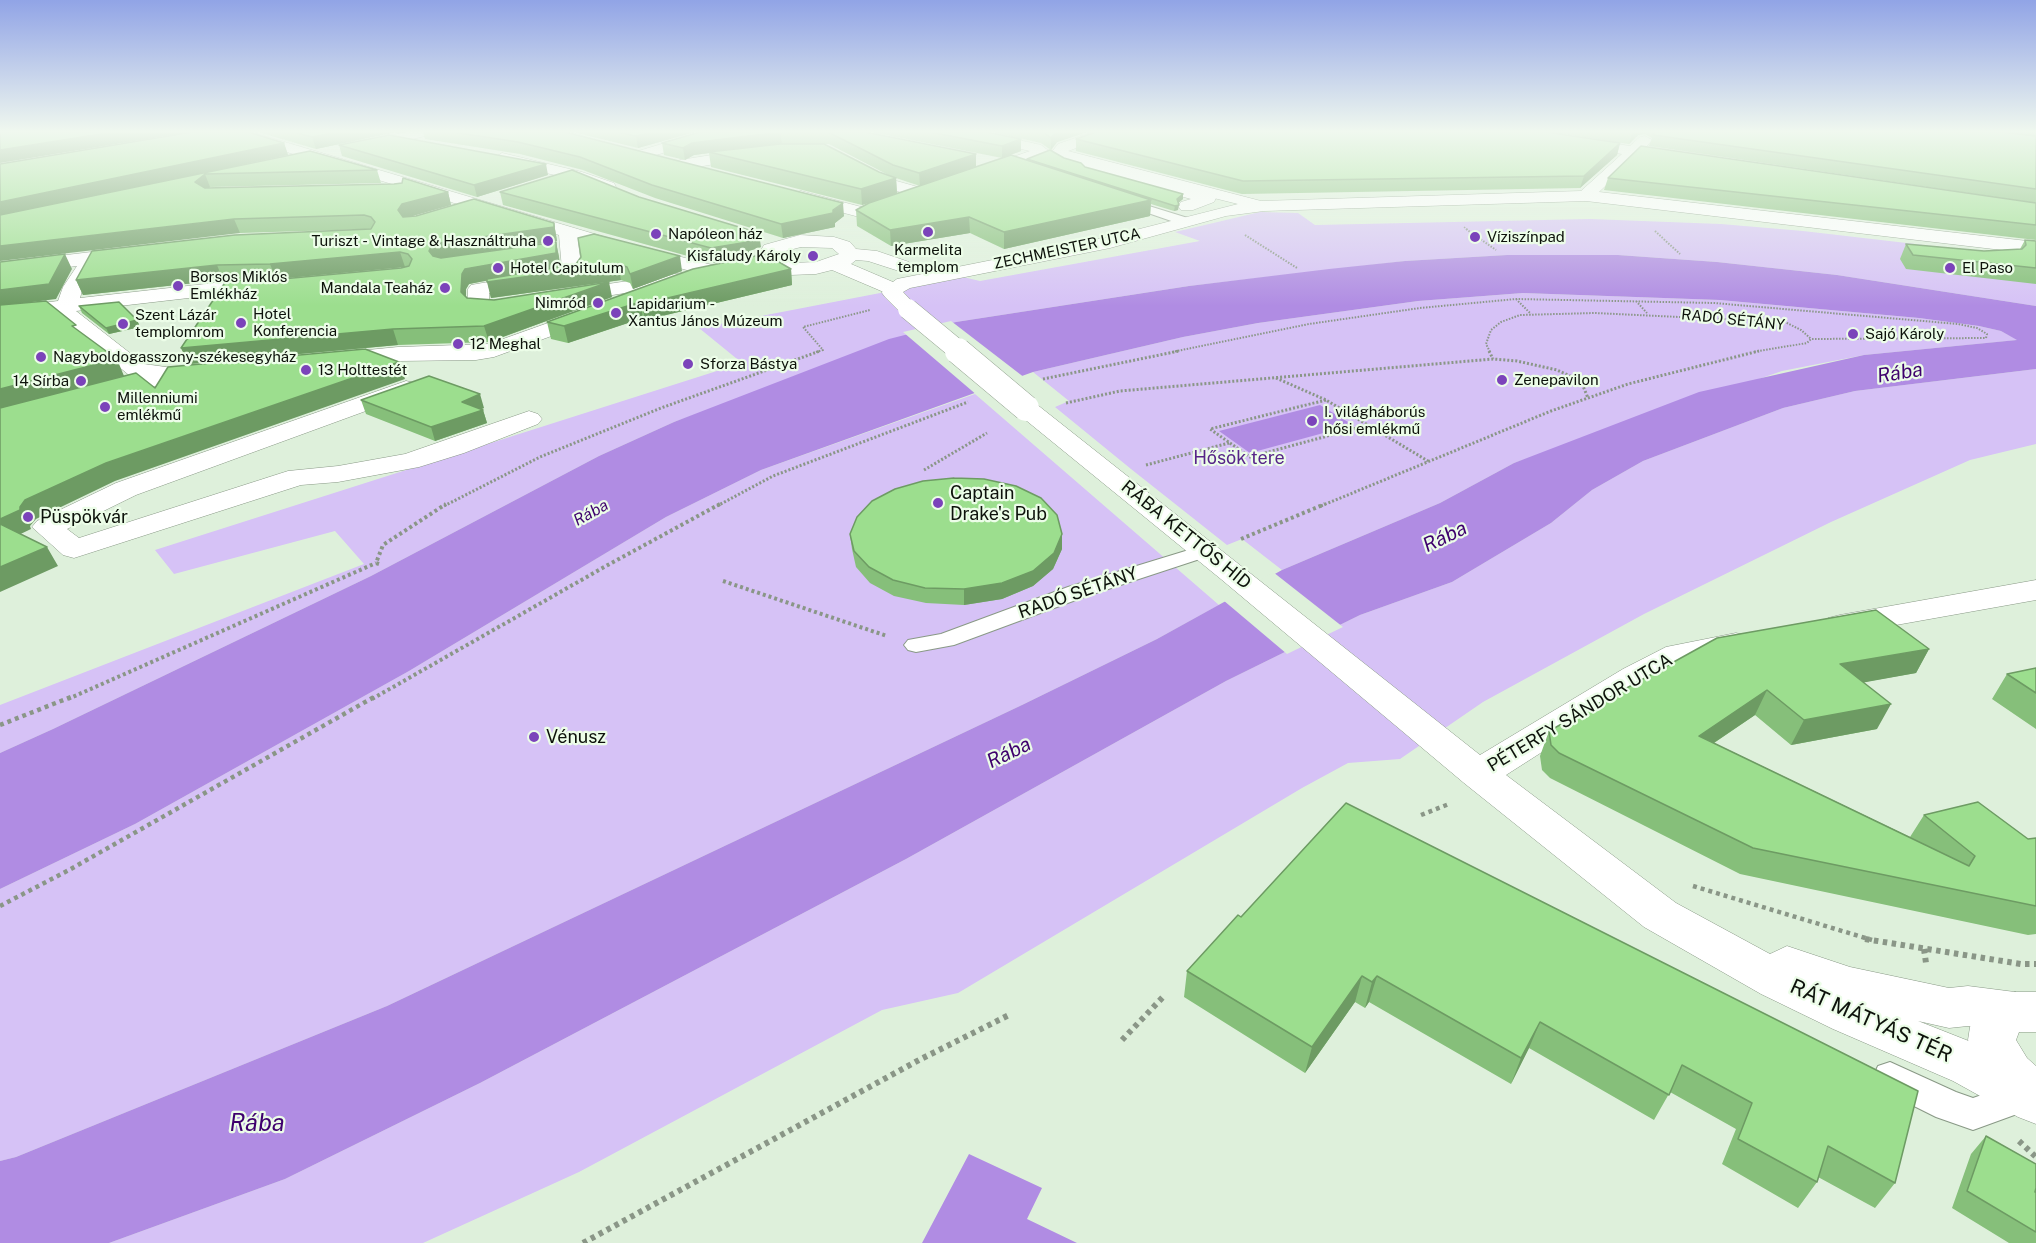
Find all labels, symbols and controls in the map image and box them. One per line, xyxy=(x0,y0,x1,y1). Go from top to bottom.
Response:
place label: Napóleon ház xyxy=(668,225,763,243)
marker: Karmelita templom xyxy=(921,225,935,239)
street label: ZECHMEISTER UTCA xyxy=(992,225,1142,273)
marker: Napóleon ház xyxy=(649,227,663,241)
place label: Víziszínpad xyxy=(1487,228,1565,246)
marker: Víziszínpad xyxy=(1468,230,1482,244)
place label: Turiszt - Vintage & Használtruha xyxy=(311,232,536,250)
marker: Turiszt - Vintage & Használtruha xyxy=(541,234,555,248)
place label: Karmelita templom xyxy=(894,241,962,276)
place label: Kisfaludy Károly xyxy=(687,247,801,265)
marker: Kisfaludy Károly xyxy=(806,249,820,263)
place label: Hotel Capitulum xyxy=(510,259,624,277)
place label: El Paso xyxy=(1962,259,2013,277)
marker: Hotel Capitulum xyxy=(491,261,505,275)
marker: El Paso xyxy=(1943,261,1957,275)
place label: Borsos Miklós Emlékház xyxy=(190,268,287,303)
marker: Borsos Miklós Emlékház xyxy=(171,279,185,293)
place label: Mandala Teaház xyxy=(321,279,433,297)
marker: Mandala Teaház xyxy=(438,281,452,295)
place label: Nimród xyxy=(535,294,586,312)
place label: Lapidarium - Xantus János Múzeum xyxy=(628,295,782,330)
marker: Nimród xyxy=(591,296,605,310)
place label: Hotel Konferencia xyxy=(253,305,337,340)
place label: Szent Lázár templomrom xyxy=(135,306,224,341)
marker: Lapidarium - Xantus János Múzeum xyxy=(609,306,623,320)
street label: RADÓ SÉTÁNY xyxy=(1680,306,1786,334)
marker: Hotel Konferencia xyxy=(234,316,248,330)
marker: Szent Lázár templomrom xyxy=(116,317,130,331)
place label: Sajó Károly xyxy=(1865,325,1944,343)
marker: Sajó Károly xyxy=(1846,327,1860,341)
place label: 12 Meghal xyxy=(470,335,541,353)
marker: 12 Meghal xyxy=(451,337,465,351)
place label: Nagyboldogasszony-székesegyház xyxy=(53,348,296,366)
marker: Nagyboldogasszony-székesegyház xyxy=(34,350,48,364)
place label: Sforza Bástya xyxy=(700,355,797,373)
marker: Sforza Bástya xyxy=(681,357,695,371)
water label: Rába xyxy=(1875,358,1925,388)
place label: 13 Holttestét xyxy=(318,361,407,379)
marker: 13 Holttestét xyxy=(299,363,313,377)
place label: Zenepavilon xyxy=(1514,371,1599,389)
place label: 14 Sírba xyxy=(13,372,69,390)
marker: Zenepavilon xyxy=(1495,373,1509,387)
marker: 14 Sírba xyxy=(74,374,88,388)
place label: Millenniumi emlékmű xyxy=(117,389,198,424)
marker: Millenniumi emlékmű xyxy=(98,400,112,414)
place label: I. világháborús hősi emlékmű xyxy=(1324,403,1425,438)
marker: I. világháborús hősi emlékmű xyxy=(1305,414,1319,428)
park label: Hősök tere xyxy=(1193,447,1285,469)
street label: RÁBA KETTŐS HÍD xyxy=(1117,476,1255,594)
place label: Captain Drake's Pub xyxy=(950,482,1047,524)
water label: Rába xyxy=(570,496,612,530)
marker: Captain Drake's Pub xyxy=(931,496,945,510)
place label: Püspökvár xyxy=(40,506,128,528)
marker: Püspökvár xyxy=(21,510,35,524)
water label: Rába xyxy=(1419,516,1471,558)
street label: RADÓ SÉTÁNY xyxy=(1015,562,1141,624)
street label: PÉTERFY SÁNDOR UTCA xyxy=(1484,649,1676,777)
place label: Vénusz xyxy=(546,726,606,748)
marker: Vénusz xyxy=(527,730,541,744)
water label: Rába xyxy=(983,732,1035,774)
street label: RÁT MÁTYÁS TÉR xyxy=(1786,974,1956,1068)
water label: Rába xyxy=(229,1110,285,1138)

